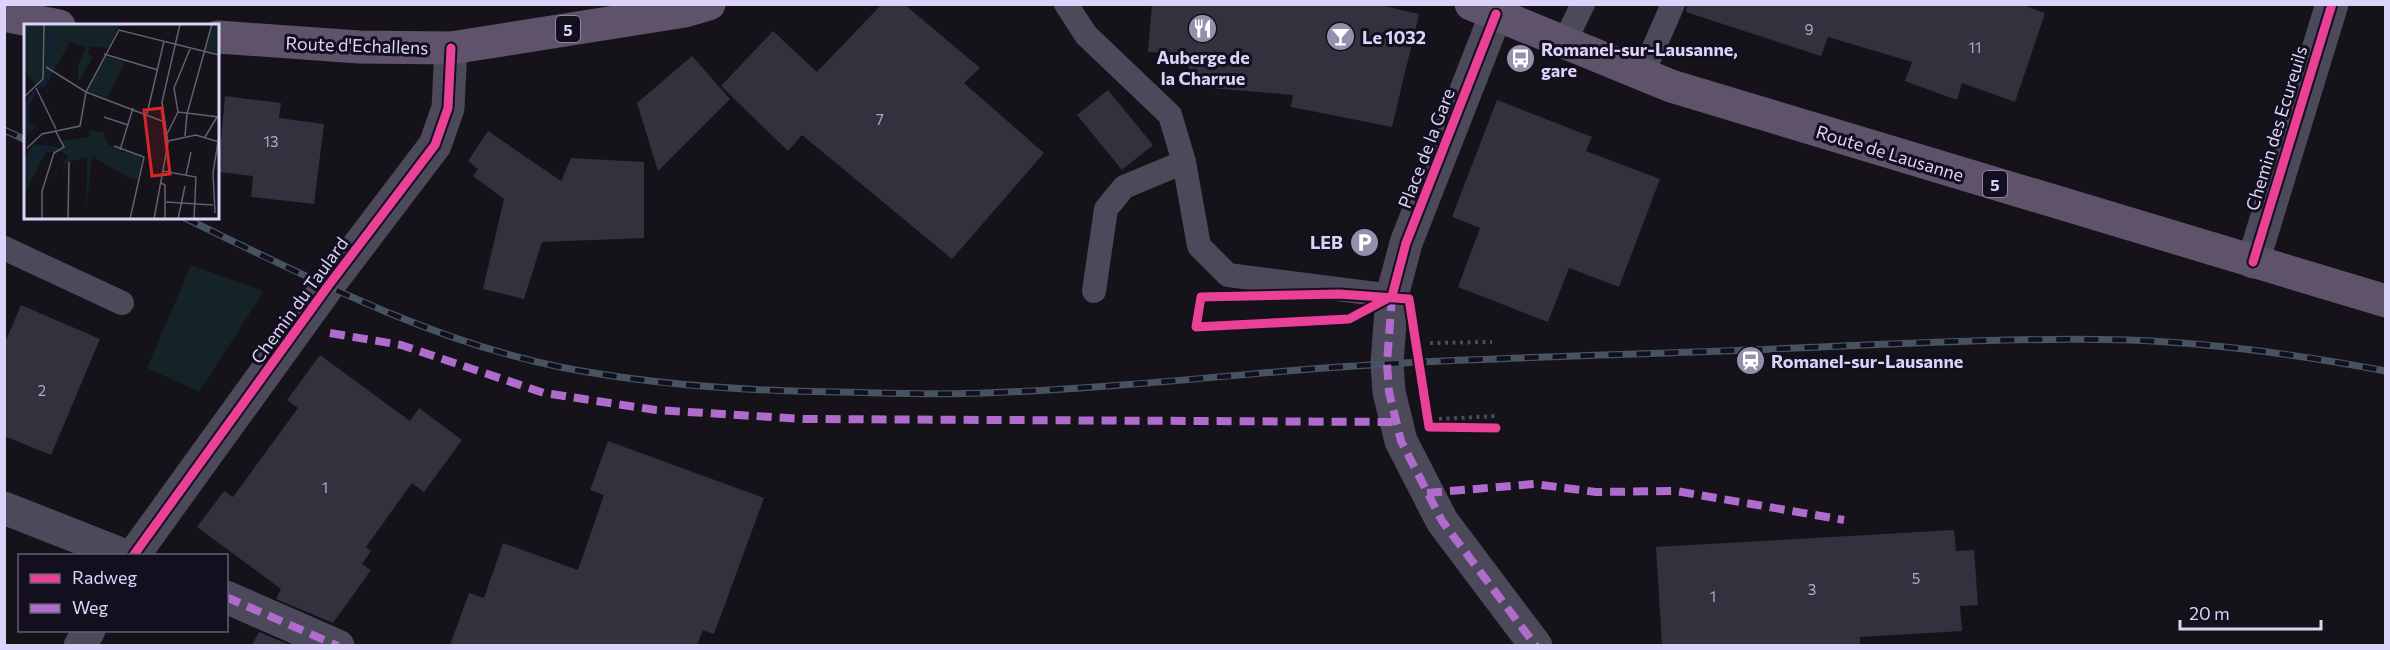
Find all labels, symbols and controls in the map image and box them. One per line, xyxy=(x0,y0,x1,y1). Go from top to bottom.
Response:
restaurant icon: Auberge de la Charrue xyxy=(1187,12,1219,44)
road number: 5 xyxy=(556,16,580,42)
house number: 9 xyxy=(1804,20,1814,38)
bar icon: Le 1032 xyxy=(1325,21,1357,53)
inset map xyxy=(24,24,219,219)
place label: Le 1032 xyxy=(1362,26,1426,48)
street label: Route d'Echallens xyxy=(285,32,429,58)
place label: Romanel-sur-Lausanne, gare xyxy=(1541,38,1738,81)
house number: 11 xyxy=(1969,38,1981,56)
bus stop icon: Romanel-sur-Lausanne, gare xyxy=(1504,43,1536,75)
street label: Chemin des Ecureuils xyxy=(2240,43,2312,213)
place label: Auberge de la Charrue xyxy=(1156,46,1250,89)
street label: Place de la Gare xyxy=(1393,85,1459,211)
house number: 7 xyxy=(876,110,884,128)
street label: Route de Lausanne xyxy=(1813,120,1967,186)
house number: 13 xyxy=(264,132,278,150)
road number: 5 xyxy=(1983,171,2007,197)
parking icon: LEB xyxy=(1348,226,1380,258)
place label: LEB xyxy=(1310,231,1343,253)
street label: Chemin du Taulard xyxy=(246,233,352,367)
station icon: Romanel-sur-Lausanne xyxy=(1734,345,1766,377)
place label: Romanel-sur-Lausanne xyxy=(1771,350,1963,372)
house number: 2 xyxy=(38,381,46,399)
house number: 1 xyxy=(322,478,328,496)
legend xyxy=(18,554,228,632)
text: Radweg xyxy=(72,566,137,588)
house number: 5 xyxy=(1912,569,1920,587)
house number: 3 xyxy=(1808,580,1816,598)
house number: 1 xyxy=(1710,587,1716,605)
scale bar xyxy=(2180,593,2321,631)
text: Weg xyxy=(72,596,109,618)
text: 20 m xyxy=(2189,602,2230,624)

